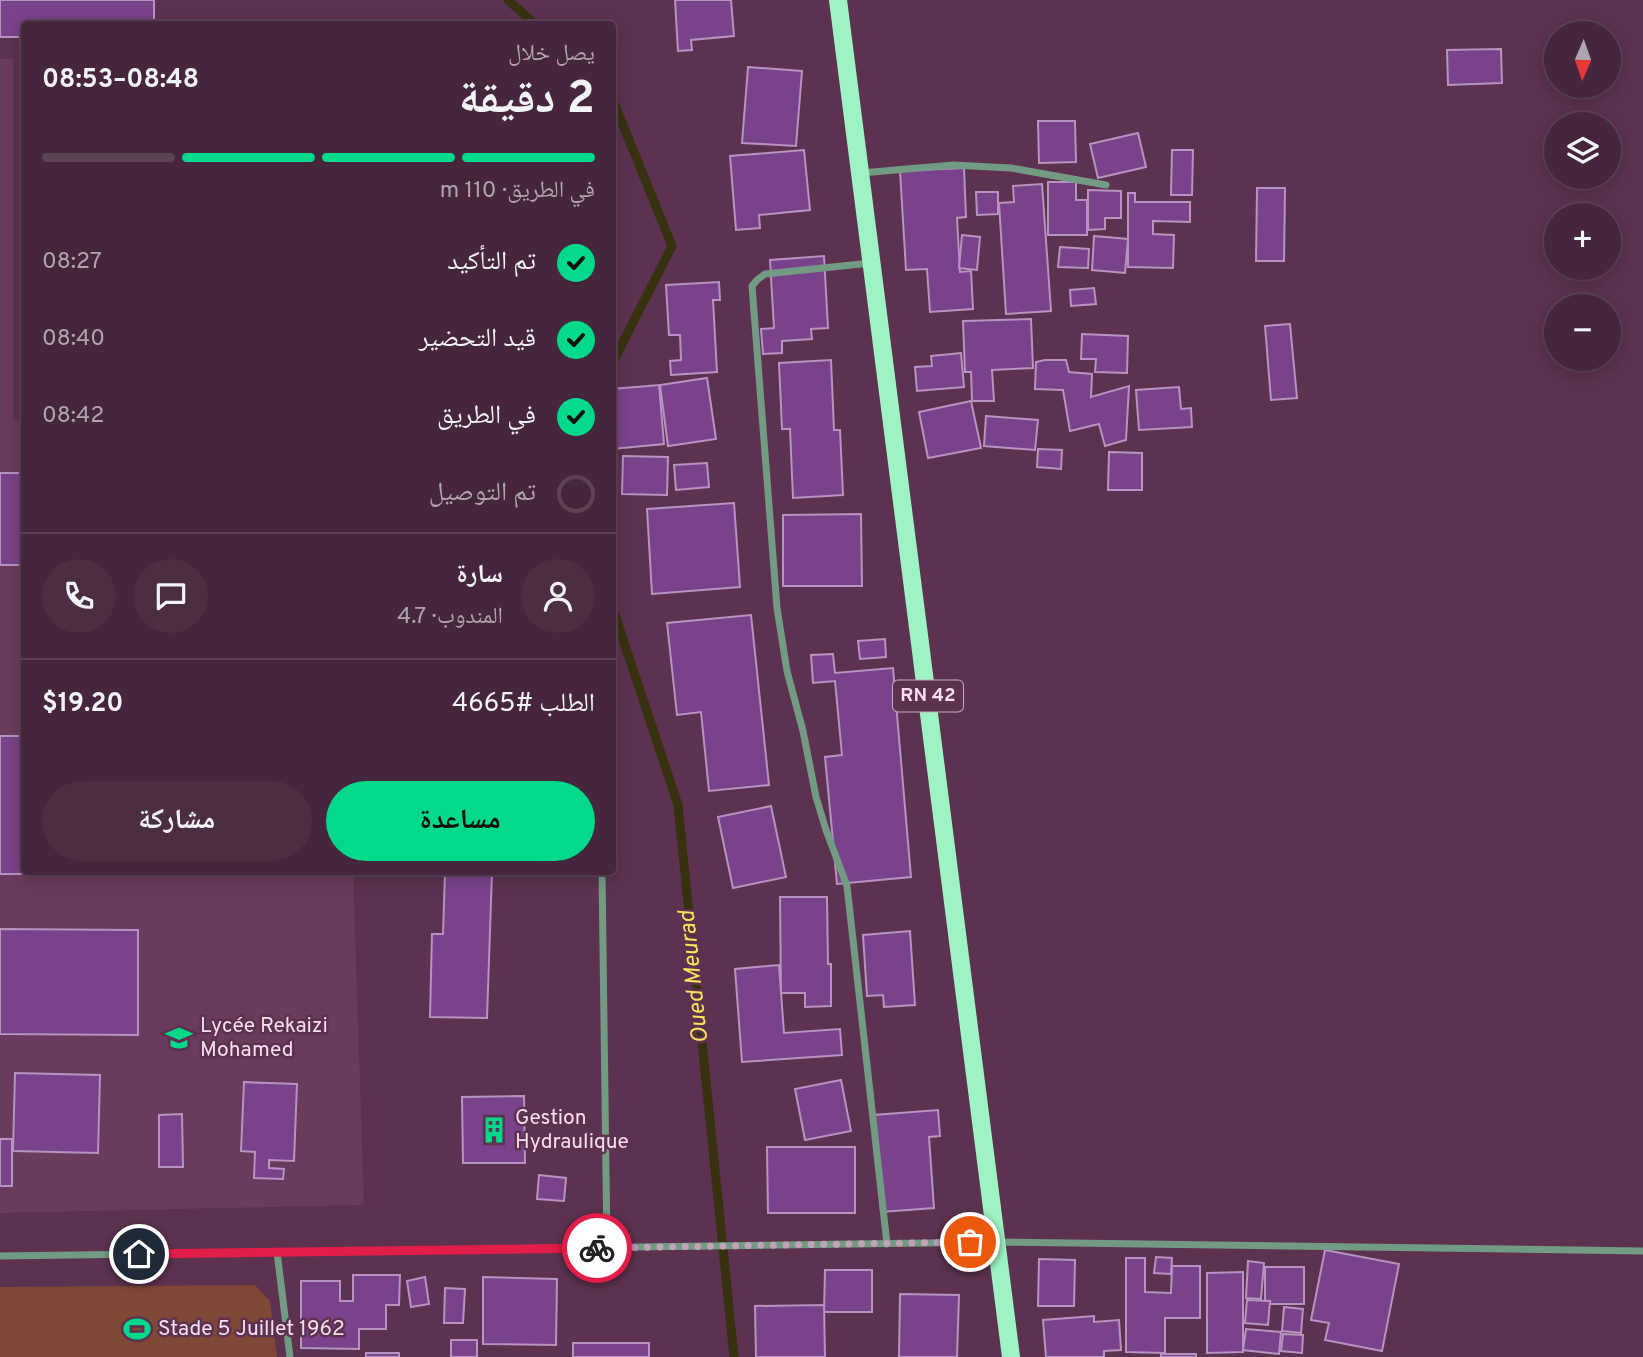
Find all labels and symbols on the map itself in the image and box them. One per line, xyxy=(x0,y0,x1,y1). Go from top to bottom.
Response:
north arrow xyxy=(1544,21,1620,98)
road number: RN 42 xyxy=(893,680,963,712)
water label: Oued Meurad xyxy=(673,908,716,1045)
place label: Lycée Rekaizi Mohamed xyxy=(200,1013,328,1064)
school or university icon: Lycée Rekaizi Mohamed xyxy=(164,1023,194,1053)
place label: Gestion Hydraulique xyxy=(515,1105,629,1156)
building icon: Gestion Hydraulique xyxy=(479,1115,509,1145)
pin xyxy=(940,1212,1000,1272)
courier xyxy=(562,1213,632,1283)
pin xyxy=(109,1224,169,1284)
sports icon: Stade 5 Juillet 1962 xyxy=(122,1314,152,1344)
place label: Stade 5 Juillet 1962 xyxy=(158,1316,345,1343)

